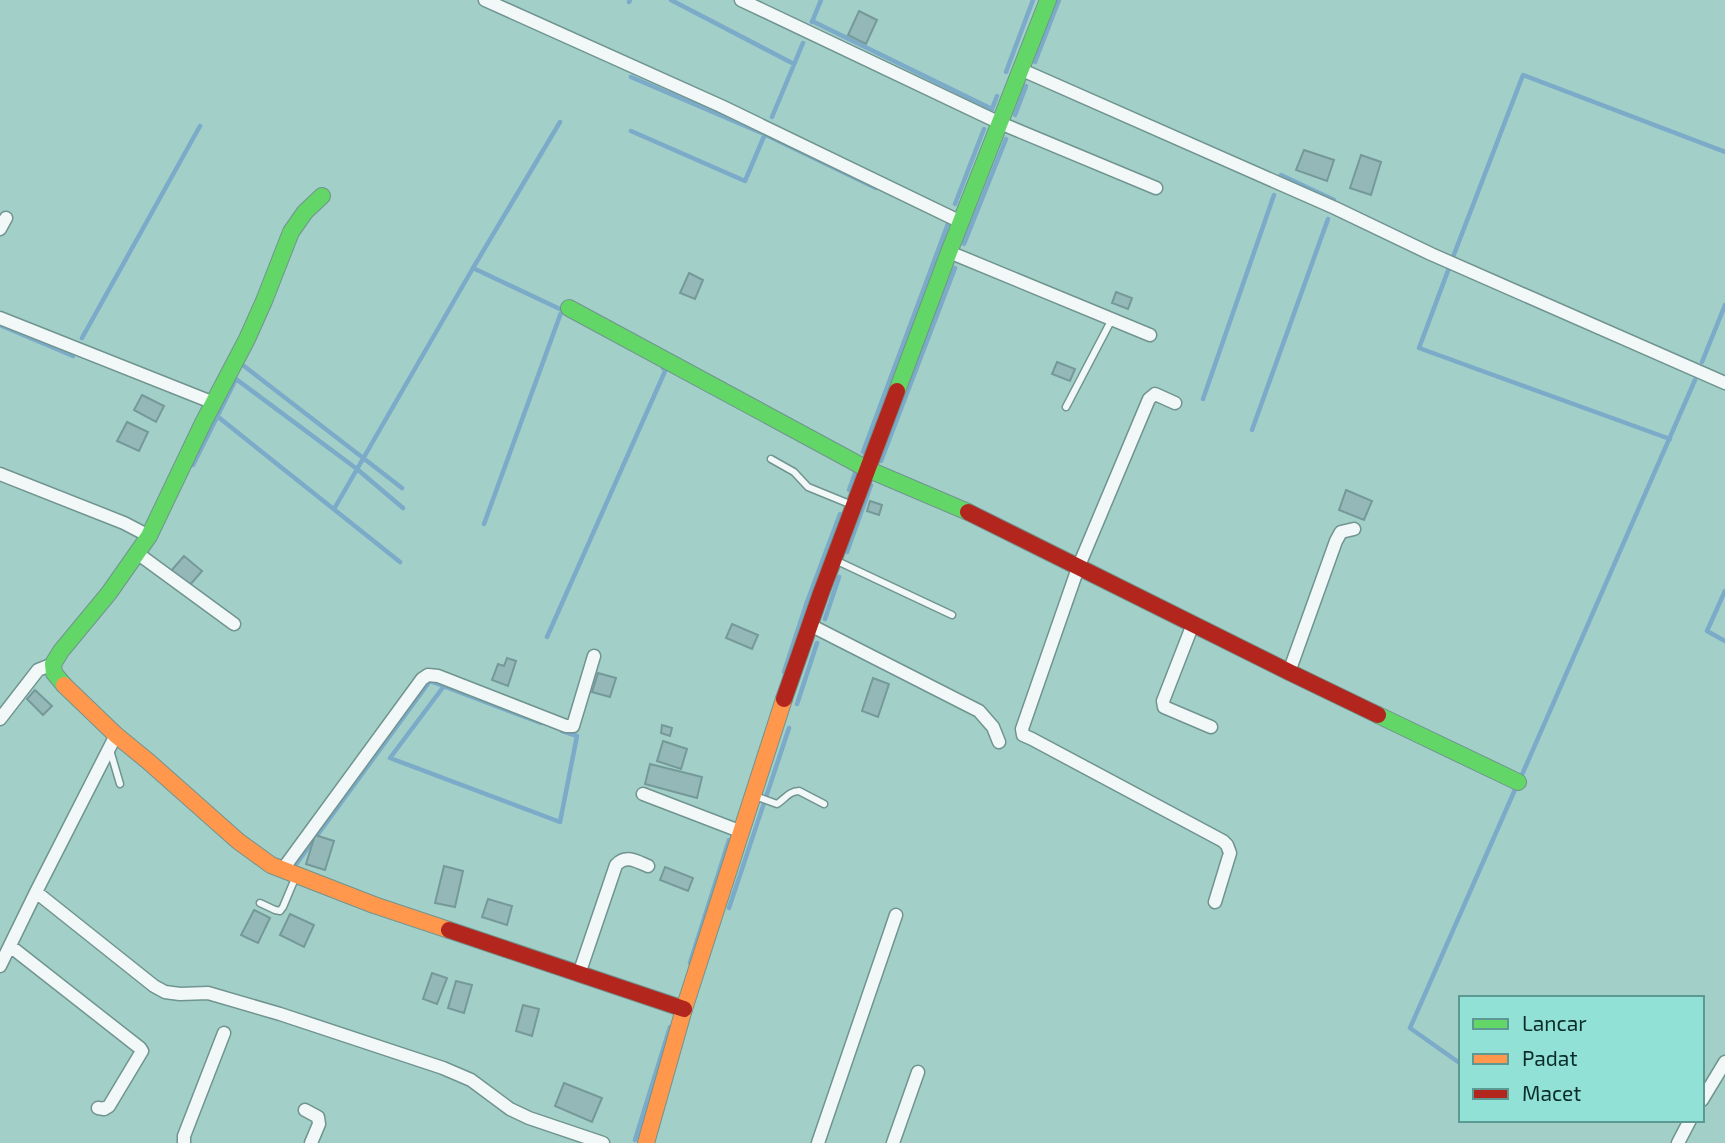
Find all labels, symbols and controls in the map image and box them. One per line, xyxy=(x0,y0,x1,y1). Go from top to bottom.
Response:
legend xyxy=(1459,996,1704,1122)
text: Lancar xyxy=(1522,1010,1587,1035)
text: Padat xyxy=(1522,1045,1577,1070)
text: Macet xyxy=(1522,1080,1581,1105)

